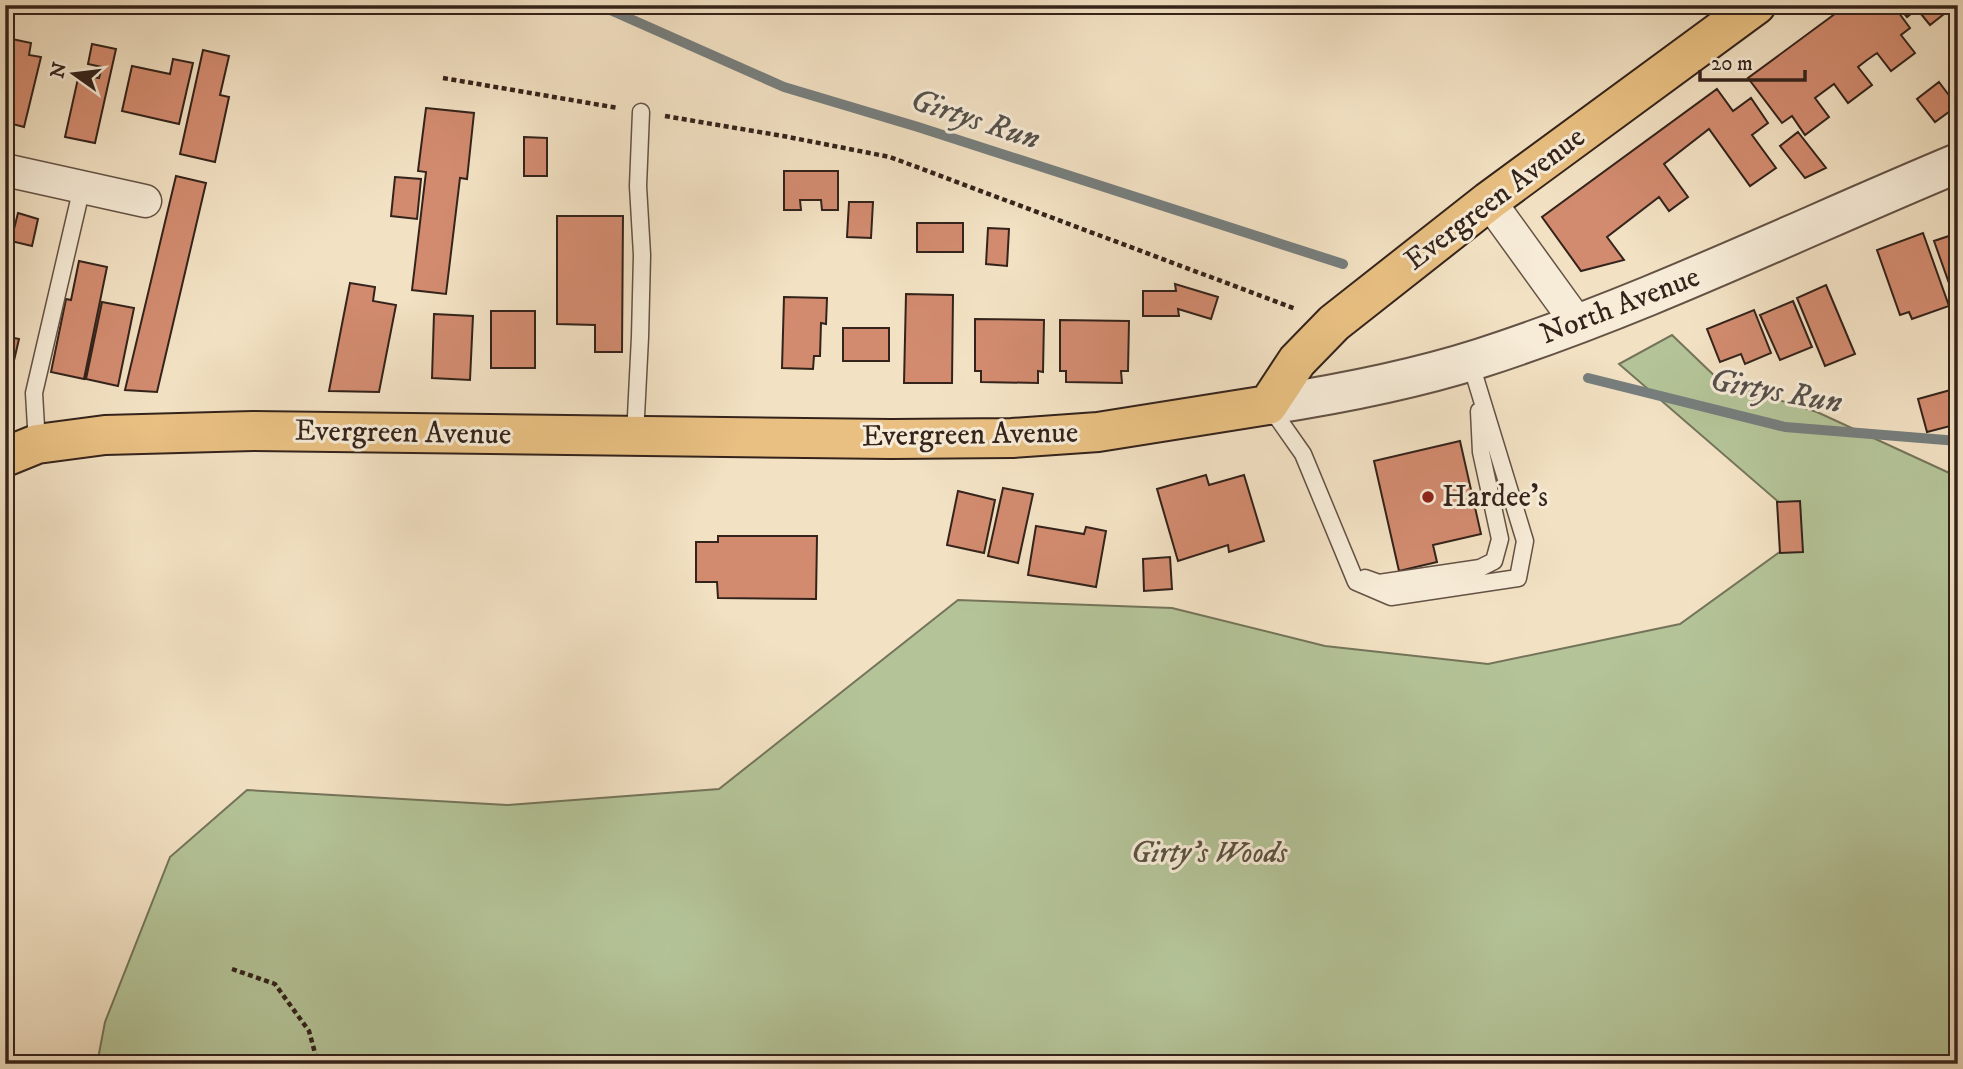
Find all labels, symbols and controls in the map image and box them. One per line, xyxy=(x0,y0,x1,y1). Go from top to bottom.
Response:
north arrow xyxy=(38,38,108,108)
scale bar xyxy=(1700,38,1806,82)
text: 20 m xyxy=(1711,51,1753,77)
text: N xyxy=(46,60,72,81)
water label: Girtys Run xyxy=(905,80,1045,160)
street label: Evergreen Avenue xyxy=(1397,119,1593,279)
street label: North Avenue xyxy=(1535,259,1705,353)
water label: Girtys Run xyxy=(1707,361,1845,423)
street label: Evergreen Avenue xyxy=(294,413,512,453)
street label: Evergreen Avenue xyxy=(861,415,1079,455)
place label: Hardee's xyxy=(1442,479,1548,516)
marker: Hardee's xyxy=(1420,489,1436,505)
park label: Girty's Woods xyxy=(1131,835,1288,872)

